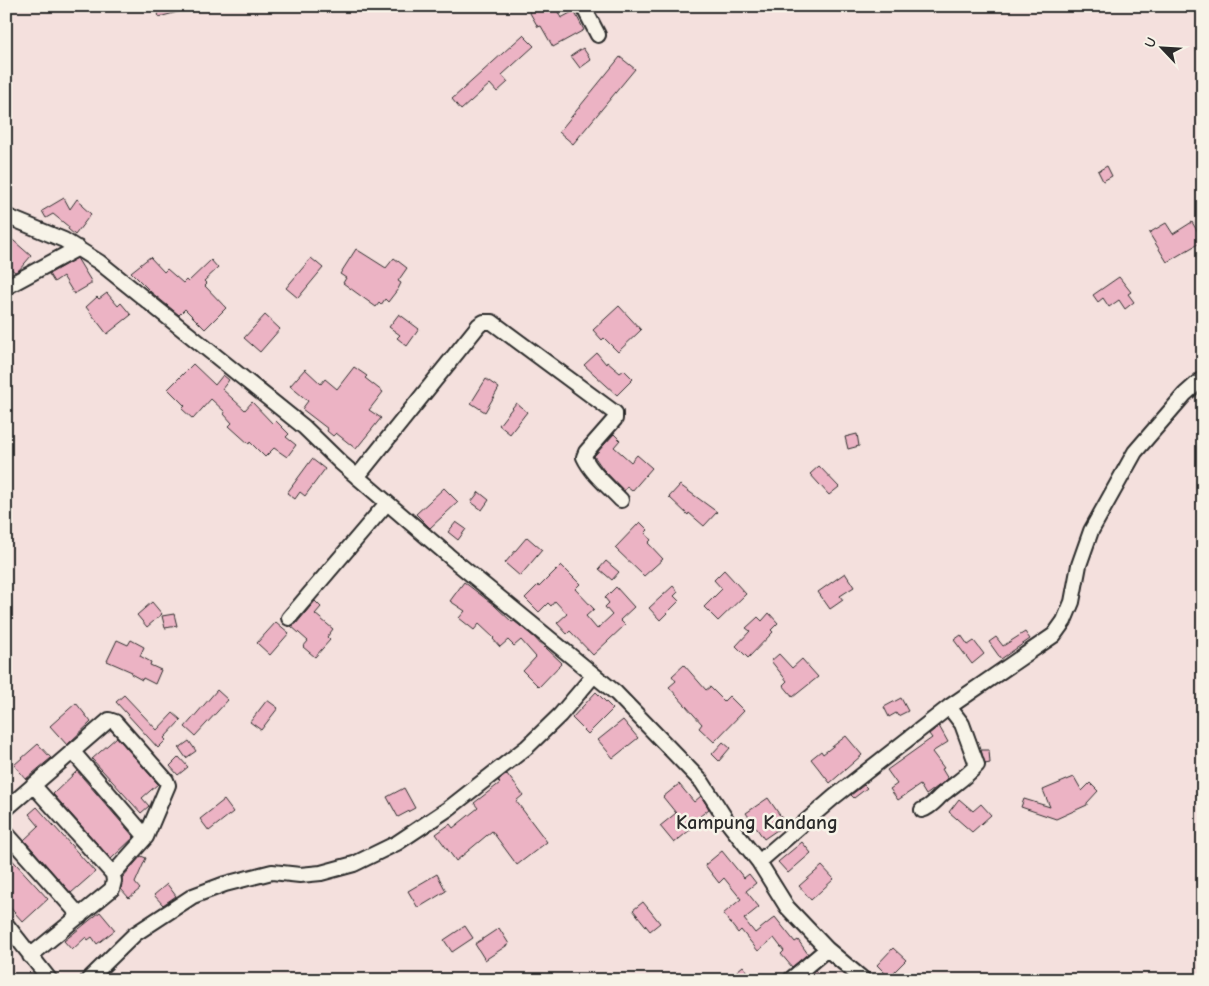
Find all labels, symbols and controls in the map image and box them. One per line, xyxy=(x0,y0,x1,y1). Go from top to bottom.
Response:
north arrow xyxy=(1136,22,1186,72)
text: U xyxy=(1141,35,1160,51)
district label: Kampung Kandang xyxy=(676,811,838,834)

